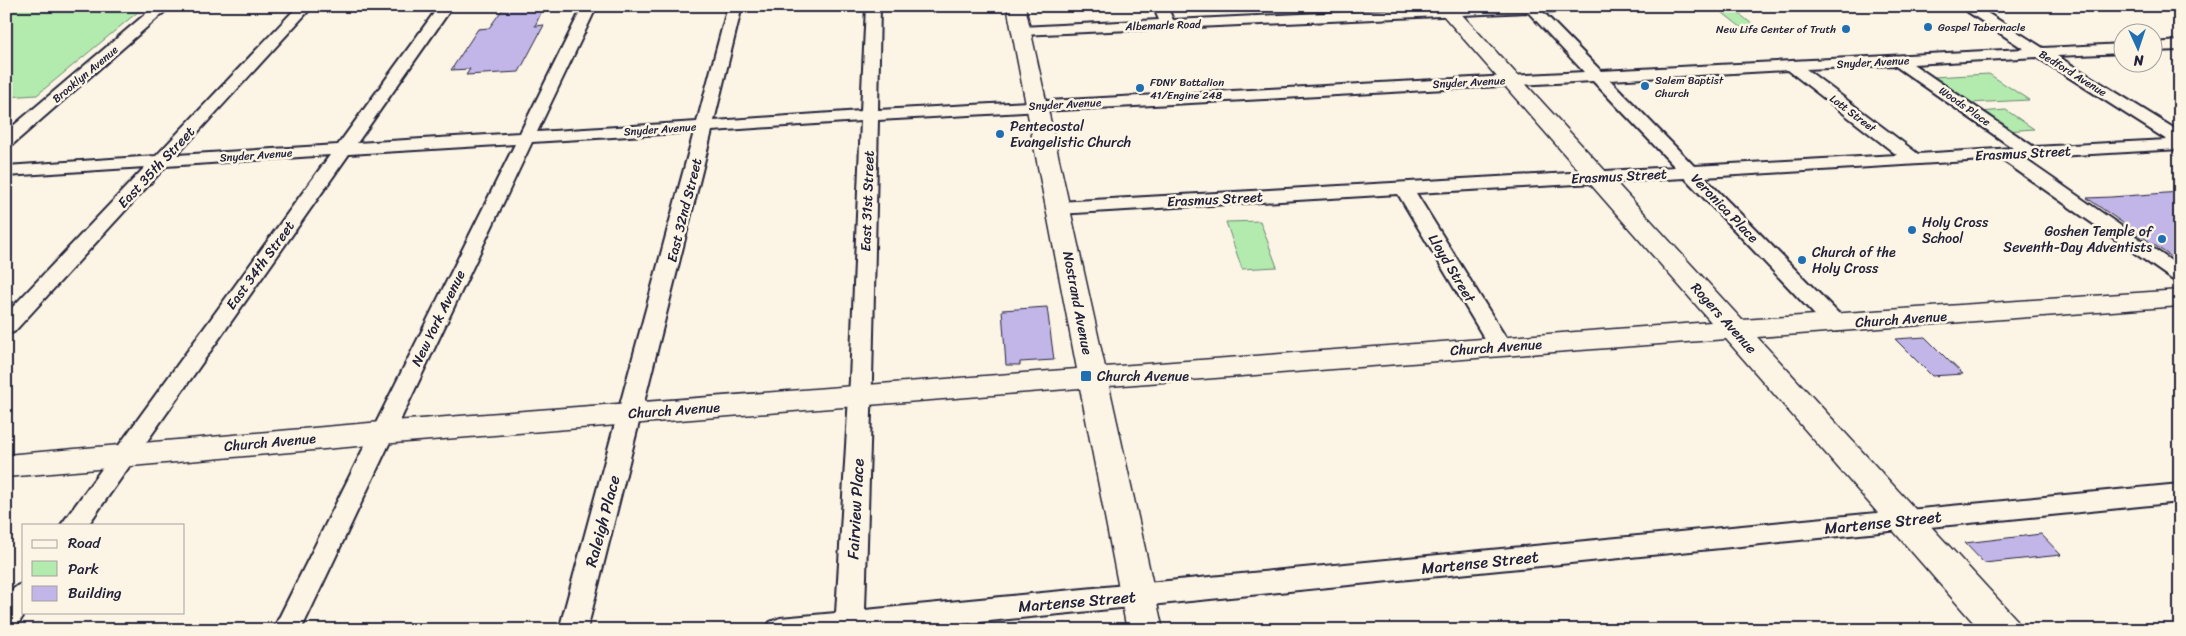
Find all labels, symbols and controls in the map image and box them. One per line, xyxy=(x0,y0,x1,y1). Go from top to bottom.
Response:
street label: Albemarle Road xyxy=(1124,15,1202,36)
place label: Gospel Tabernacle xyxy=(1938,18,2026,37)
place label: New Life Center of Truth xyxy=(1716,20,1836,39)
marker: Gospel Tabernacle xyxy=(1922,21,1934,33)
north arrow xyxy=(2114,22,2164,72)
marker: New Life Center of Truth xyxy=(1840,23,1852,35)
street label: Brooklyn Avenue xyxy=(48,41,123,108)
street label: Bedford Avenue xyxy=(2035,45,2111,102)
text: N xyxy=(2133,48,2145,73)
street label: Snyder Avenue xyxy=(1836,51,1910,74)
street label: Snyder Avenue xyxy=(1432,71,1506,94)
place label: Salem Baptist Church xyxy=(1655,71,1724,103)
place label: FDNY Battalion 41/Engine 248 xyxy=(1150,73,1224,105)
marker: Salem Baptist Church xyxy=(1639,80,1651,92)
marker: FDNY Battalion 41/Engine 248 xyxy=(1134,82,1146,94)
street label: Woods Place xyxy=(1935,82,1995,131)
street label: Lott Street xyxy=(1825,89,1881,138)
street label: Snyder Avenue xyxy=(1028,93,1102,116)
place label: Pentecostal Evangelistic Church xyxy=(1010,114,1131,155)
street label: Snyder Avenue xyxy=(623,117,697,142)
street label: East 35th Street xyxy=(111,120,201,214)
marker: Pentecostal Evangelistic Church xyxy=(994,128,1006,140)
street label: Erasmus Street xyxy=(1974,139,2072,168)
street label: Snyder Avenue xyxy=(219,143,293,168)
street label: East 31st Street xyxy=(853,150,882,252)
street label: East 32nd Street xyxy=(659,155,710,265)
street label: Erasmus Street xyxy=(1570,162,1668,191)
street label: Veronica Place xyxy=(1685,167,1765,249)
street label: Erasmus Street xyxy=(1166,185,1264,214)
place label: Holy Cross School xyxy=(1922,210,1989,251)
street label: East 34th Street xyxy=(219,215,301,315)
place label: Goshen Temple of Seventh-Day Adventists xyxy=(2003,219,2154,260)
marker: Holy Cross School xyxy=(1906,224,1918,236)
street label: Lloyd Street xyxy=(1421,229,1483,309)
marker: Goshen Temple of Seventh-Day Adventists xyxy=(2156,233,2168,245)
place label: Church of the Holy Cross xyxy=(1812,240,1896,281)
street label: Nostrand Avenue xyxy=(1055,249,1100,357)
marker: Church of the Holy Cross xyxy=(1796,254,1808,266)
street label: New York Avenue xyxy=(404,266,473,371)
street label: Rogers Avenue xyxy=(1684,277,1763,360)
street label: Church Avenue xyxy=(1854,304,1948,335)
street label: Church Avenue xyxy=(1449,332,1543,363)
place label: Church Avenue xyxy=(1097,364,1189,389)
marker: Church Avenue xyxy=(1079,369,1093,383)
street label: Church Avenue xyxy=(627,395,721,426)
street label: Church Avenue xyxy=(223,426,317,459)
street label: Fairview Place xyxy=(838,458,873,560)
street label: Raleigh Place xyxy=(576,472,629,570)
street label: Martense Street xyxy=(1823,502,1943,543)
legend xyxy=(22,524,185,614)
text: Road xyxy=(68,530,101,556)
street label: Martense Street xyxy=(1420,542,1540,583)
text: Park xyxy=(68,556,99,582)
text: Building xyxy=(68,580,122,606)
street label: Martense Street xyxy=(1017,582,1137,621)

